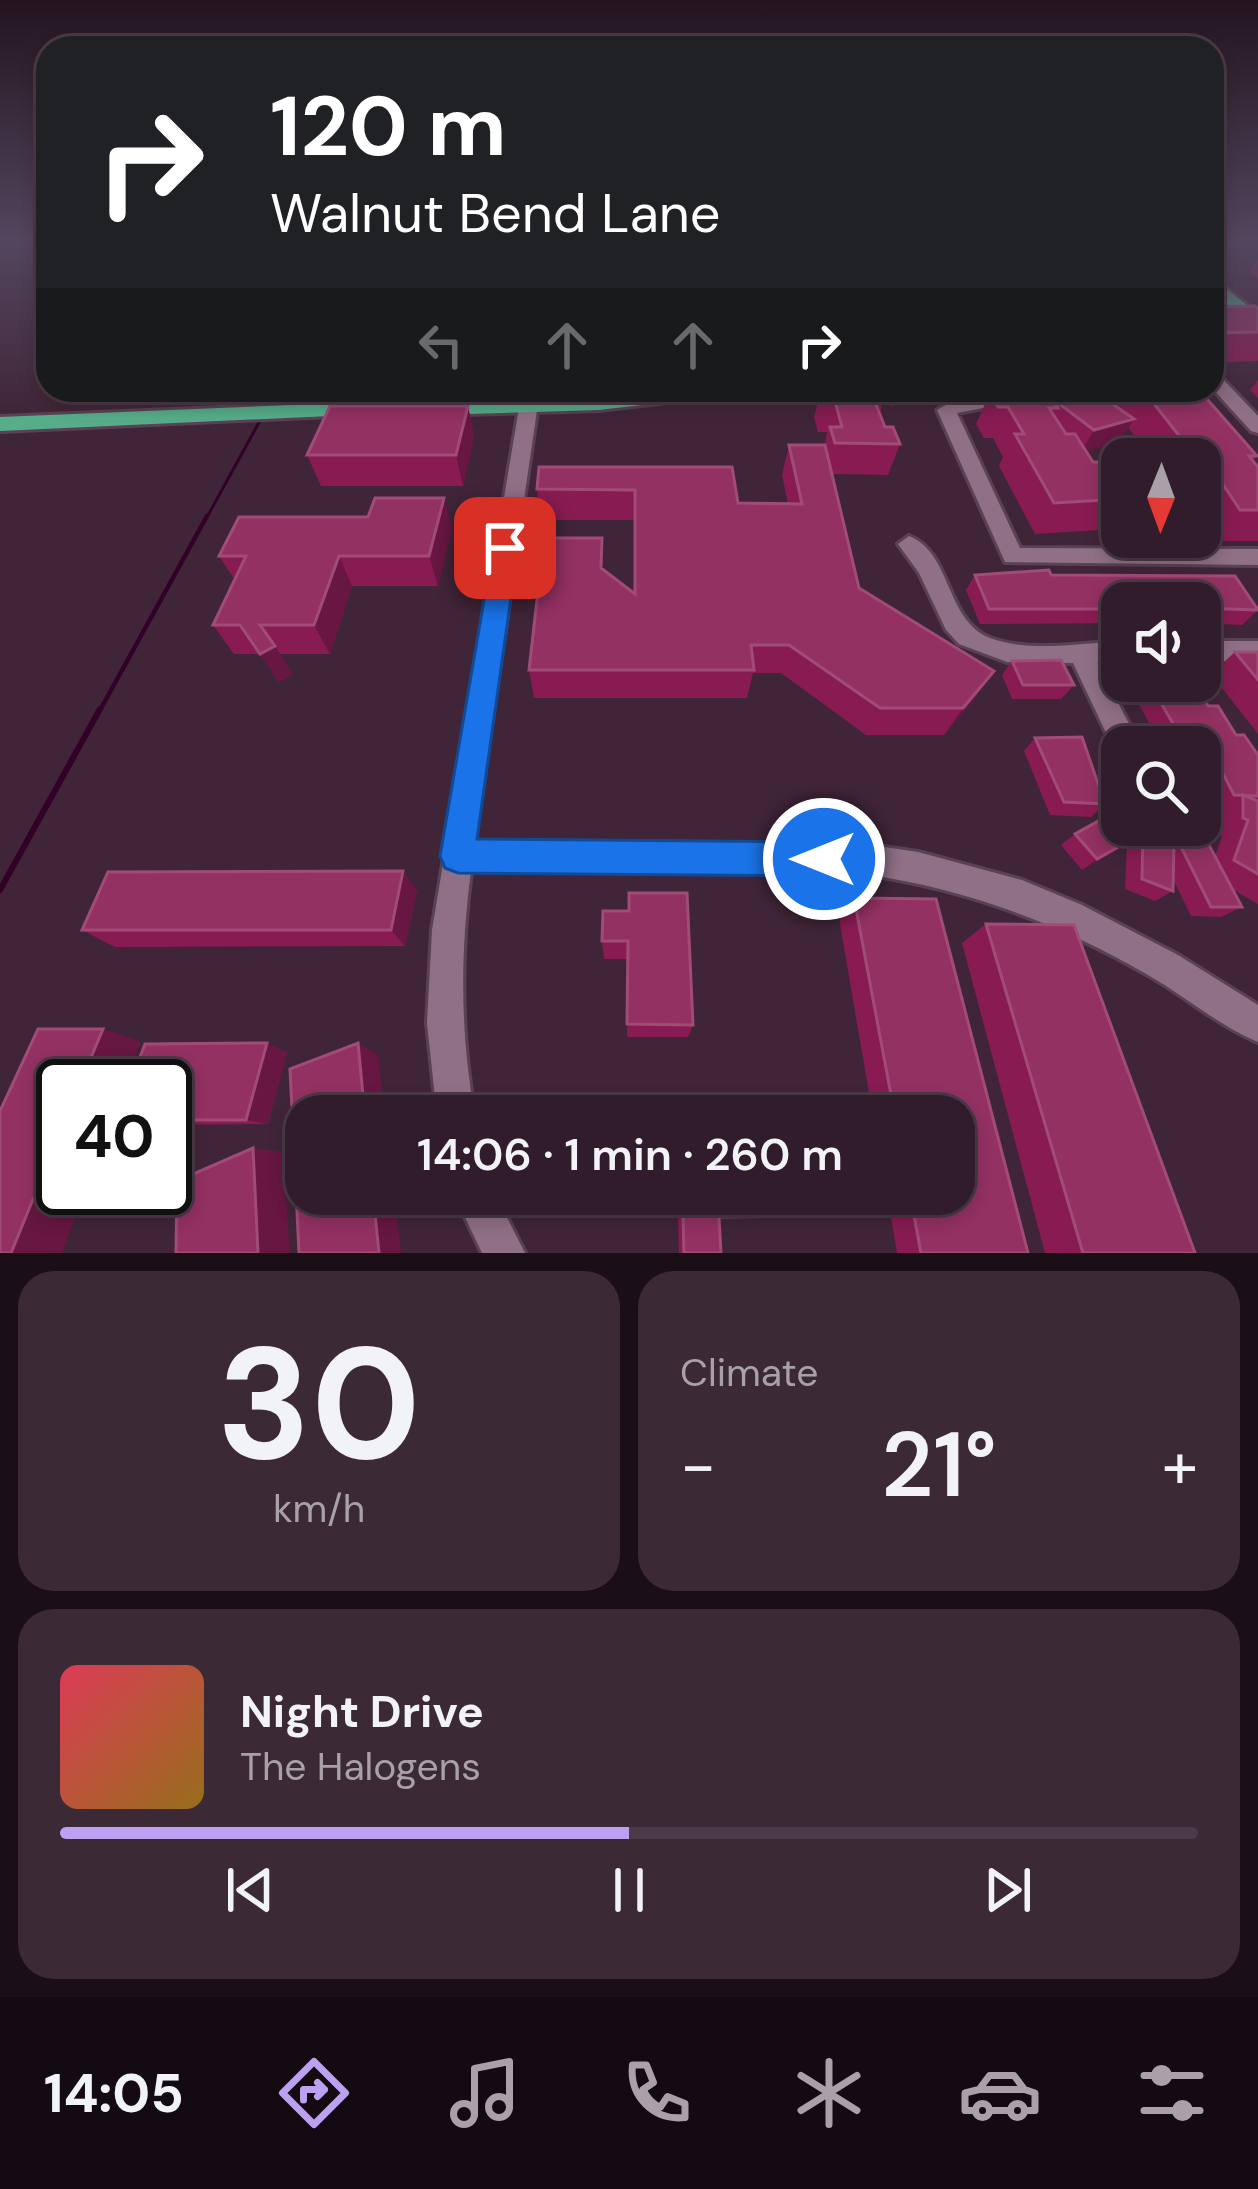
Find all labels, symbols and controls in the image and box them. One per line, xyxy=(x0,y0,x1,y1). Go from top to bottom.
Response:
text: 120 m xyxy=(270,72,507,181)
icon: right xyxy=(72,84,228,240)
text: Walnut Bend Lane xyxy=(270,178,720,249)
icon: left xyxy=(408,312,474,378)
icon: ahead xyxy=(534,312,600,378)
icon: ahead xyxy=(660,312,726,378)
icon: right xyxy=(786,312,852,378)
north arrow xyxy=(1101,438,1221,558)
map controls xyxy=(1101,438,1221,846)
pin xyxy=(454,497,556,599)
icon: arrive xyxy=(472,515,538,581)
button: sound xyxy=(1101,582,1221,702)
button: search xyxy=(1101,726,1221,846)
position arrow xyxy=(761,796,887,922)
speed limit sign: 40 xyxy=(36,1059,192,1215)
text: 14:06 · 1 min · 260 m xyxy=(417,1125,843,1184)
text: 30 xyxy=(217,1303,421,1506)
text: Climate xyxy=(680,1347,818,1398)
text: 21° xyxy=(881,1407,997,1524)
text: − xyxy=(680,1423,716,1508)
text: + xyxy=(1162,1423,1198,1508)
text: km/h xyxy=(273,1483,365,1534)
text: Night Drive xyxy=(240,1682,484,1741)
text: The Halogens xyxy=(240,1741,481,1792)
icon: previous xyxy=(217,1857,283,1923)
icon: pause xyxy=(596,1857,662,1923)
icon: next xyxy=(975,1857,1041,1923)
icon: directions xyxy=(272,2051,356,2135)
icon: music xyxy=(443,2051,527,2135)
icon: phone xyxy=(615,2051,699,2135)
icon: climate xyxy=(787,2051,871,2135)
icon: car xyxy=(958,2051,1042,2135)
icon: filters xyxy=(1130,2051,1214,2135)
text: 14:05 xyxy=(44,2058,184,2129)

